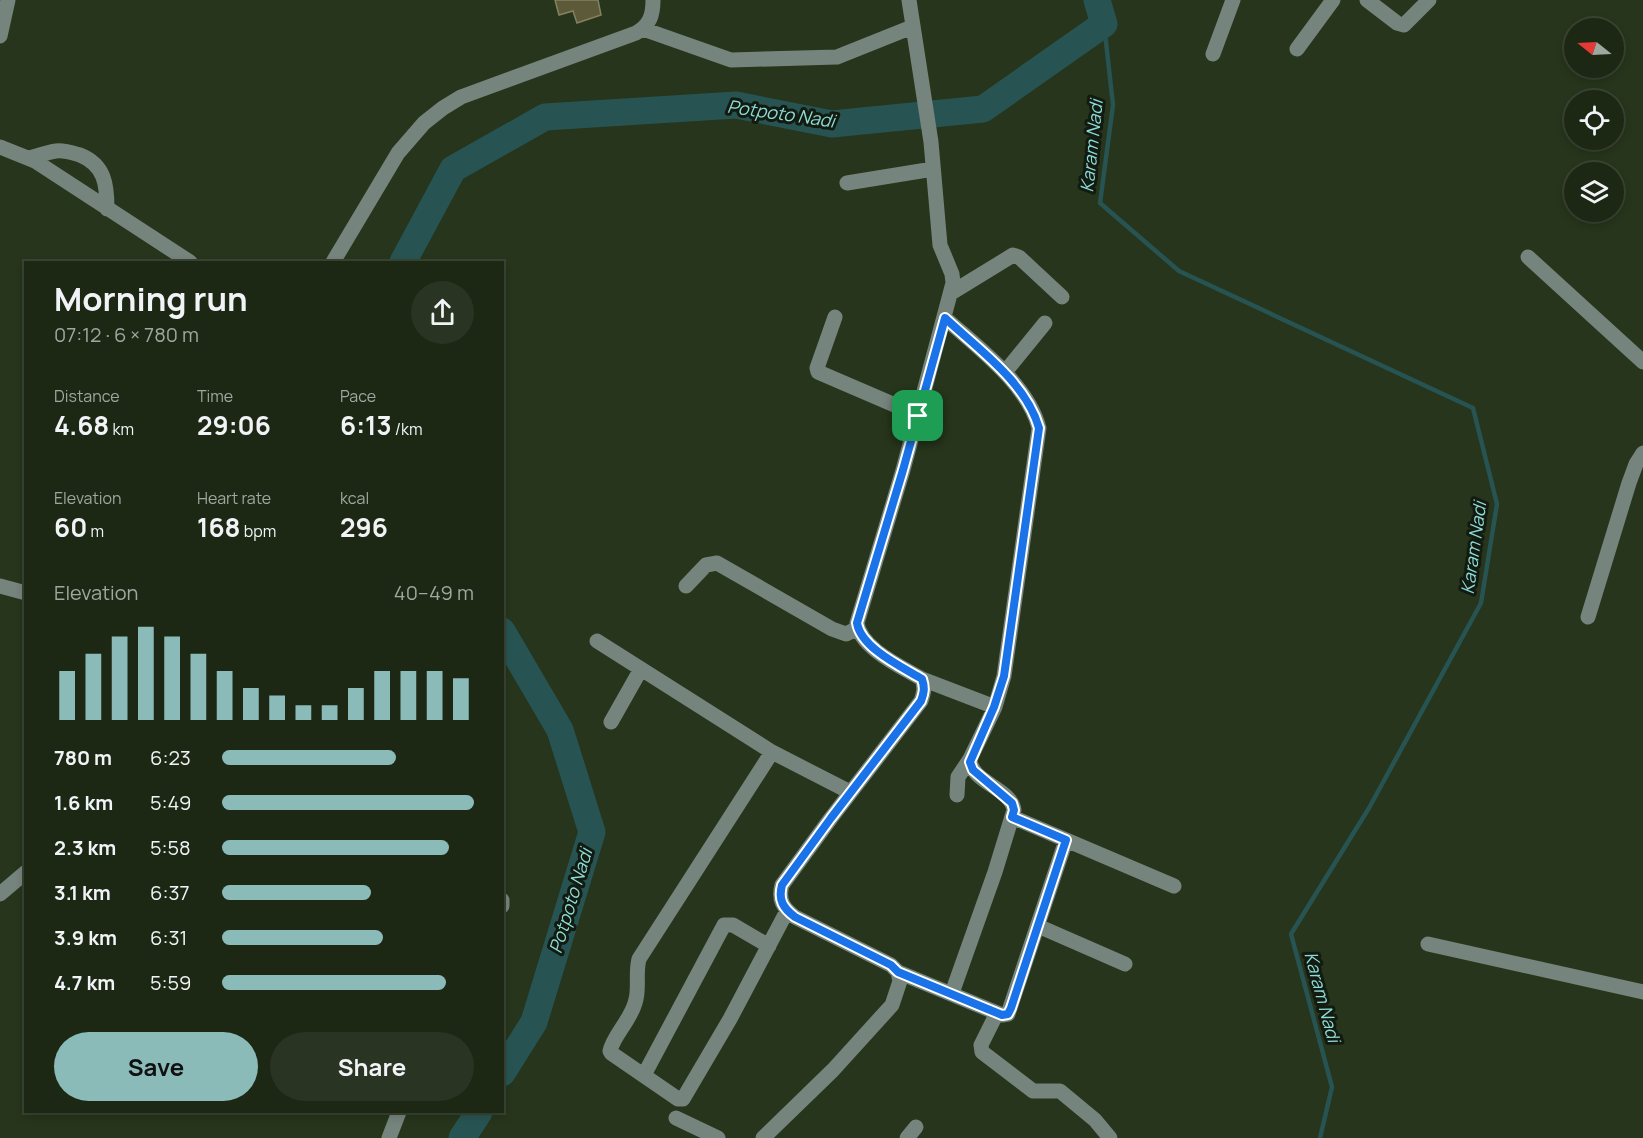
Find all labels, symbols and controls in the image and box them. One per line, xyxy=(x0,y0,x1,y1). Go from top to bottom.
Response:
north arrow xyxy=(1564,18,1624,78)
map controls xyxy=(1564,18,1624,222)
button: locate xyxy=(1564,90,1624,150)
water label: Potpoto Nadi xyxy=(726,94,839,133)
water label: Karam Nadi xyxy=(1074,96,1108,193)
button: layers xyxy=(1564,162,1624,222)
text: Morning run xyxy=(54,276,248,321)
button: share xyxy=(411,281,474,344)
text: 07:12 · 6 × 780 m xyxy=(54,321,199,348)
text: Distance xyxy=(54,385,120,407)
text: Time xyxy=(197,385,233,407)
text: Pace xyxy=(340,385,376,407)
pin xyxy=(892,390,943,441)
icon: arrive xyxy=(901,399,934,432)
text: 4.68 xyxy=(54,407,109,443)
text: 29:06 xyxy=(197,407,271,443)
text: 6:13 xyxy=(340,407,392,443)
text: km xyxy=(109,418,134,440)
text: /km xyxy=(392,418,422,440)
text: Elevation xyxy=(54,487,122,509)
text: Heart rate xyxy=(197,487,271,509)
text: kcal xyxy=(340,487,369,509)
water label: Karam Nadi xyxy=(1455,497,1492,596)
text: 60 xyxy=(54,509,87,545)
text: 168 xyxy=(197,509,240,545)
text: 296 xyxy=(340,509,388,545)
text: m xyxy=(87,520,104,542)
text: bpm xyxy=(240,520,276,542)
text: Elevation xyxy=(54,579,138,606)
text: 40–49 m xyxy=(394,579,474,606)
text: 780 m xyxy=(54,744,112,771)
text: 6:23 xyxy=(150,744,191,771)
text: 1.6 km xyxy=(54,789,113,816)
text: 5:49 xyxy=(150,789,192,816)
text: 2.3 km xyxy=(54,834,116,861)
text: 5:58 xyxy=(150,834,191,861)
water label: Potpoto Nadi xyxy=(543,843,598,956)
text: 3.1 km xyxy=(54,879,111,906)
text: 6:37 xyxy=(150,879,190,906)
text: 3.9 km xyxy=(54,924,117,951)
text: 6:31 xyxy=(150,924,187,951)
water label: Karam Nadi xyxy=(1299,949,1347,1047)
text: 4.7 km xyxy=(54,969,115,996)
text: 5:59 xyxy=(150,969,192,996)
button: Save xyxy=(54,1032,258,1101)
button: Share xyxy=(270,1032,474,1101)

